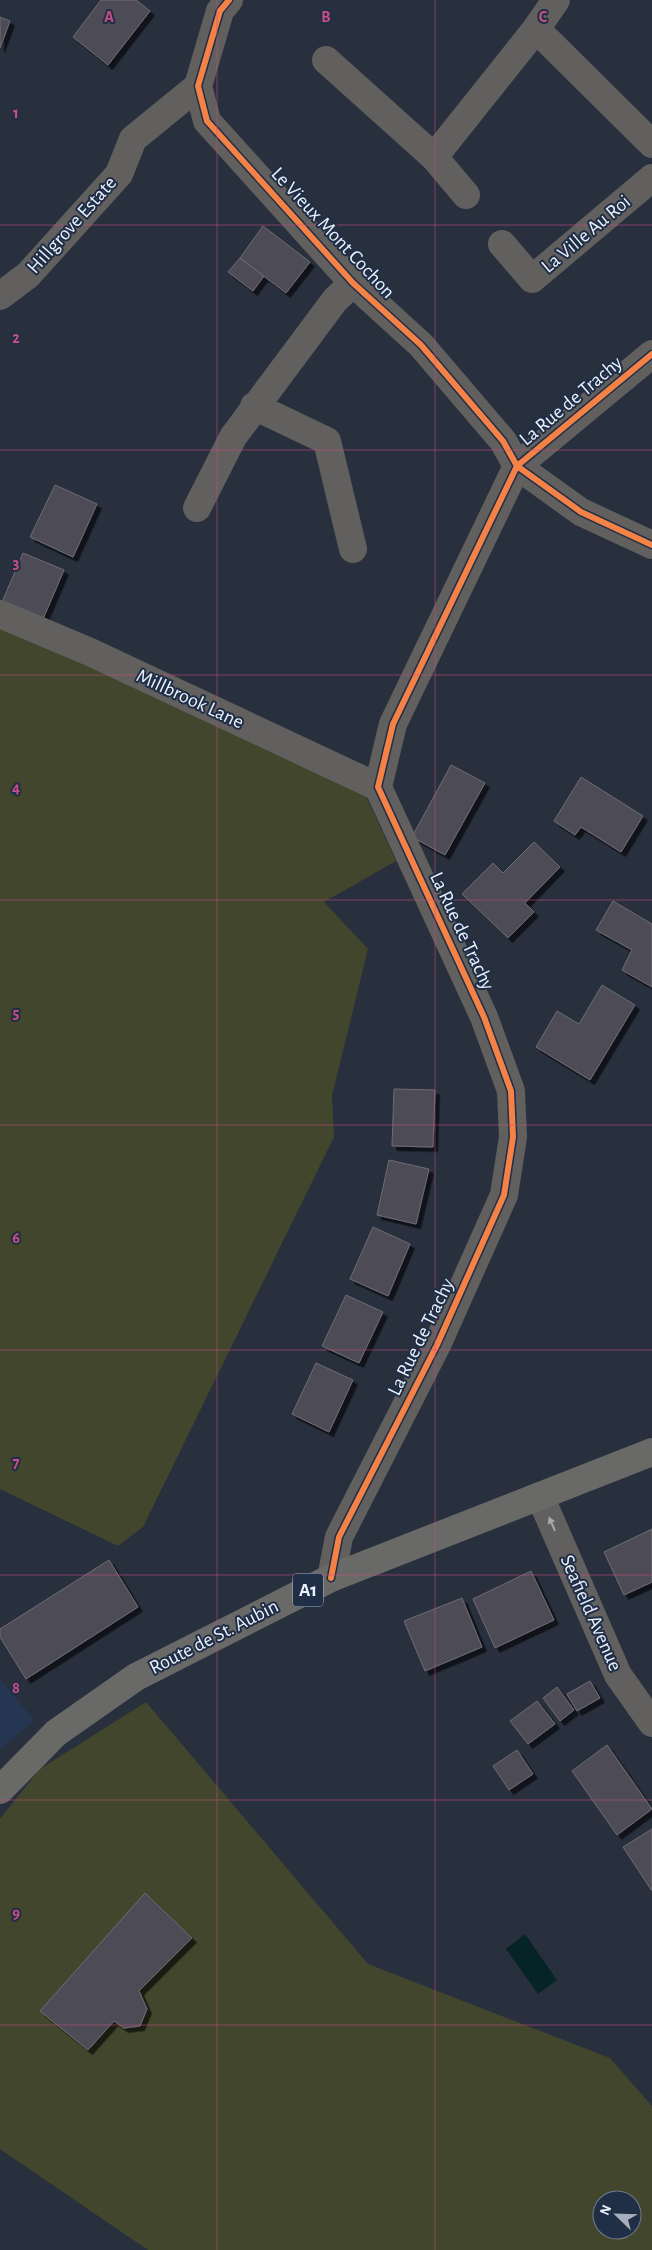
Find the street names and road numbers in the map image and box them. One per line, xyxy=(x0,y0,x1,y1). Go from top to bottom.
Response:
street label: Le Vieux Mont Cochon xyxy=(267,164,399,302)
street label: Hillgrove Estate xyxy=(23,173,121,277)
street label: La Ville Au Roi xyxy=(538,191,634,277)
street label: La Rue de Trachy xyxy=(516,352,627,450)
street label: Millbrook Lane xyxy=(133,665,247,733)
street label: La Rue de Trachy xyxy=(426,869,498,993)
street label: La Rue de Trachy xyxy=(384,1275,458,1399)
street label: Seafield Avenue xyxy=(557,1552,625,1674)
road number: A1 xyxy=(293,1574,323,1606)
street label: Route de St. Aubin xyxy=(146,1596,282,1678)

